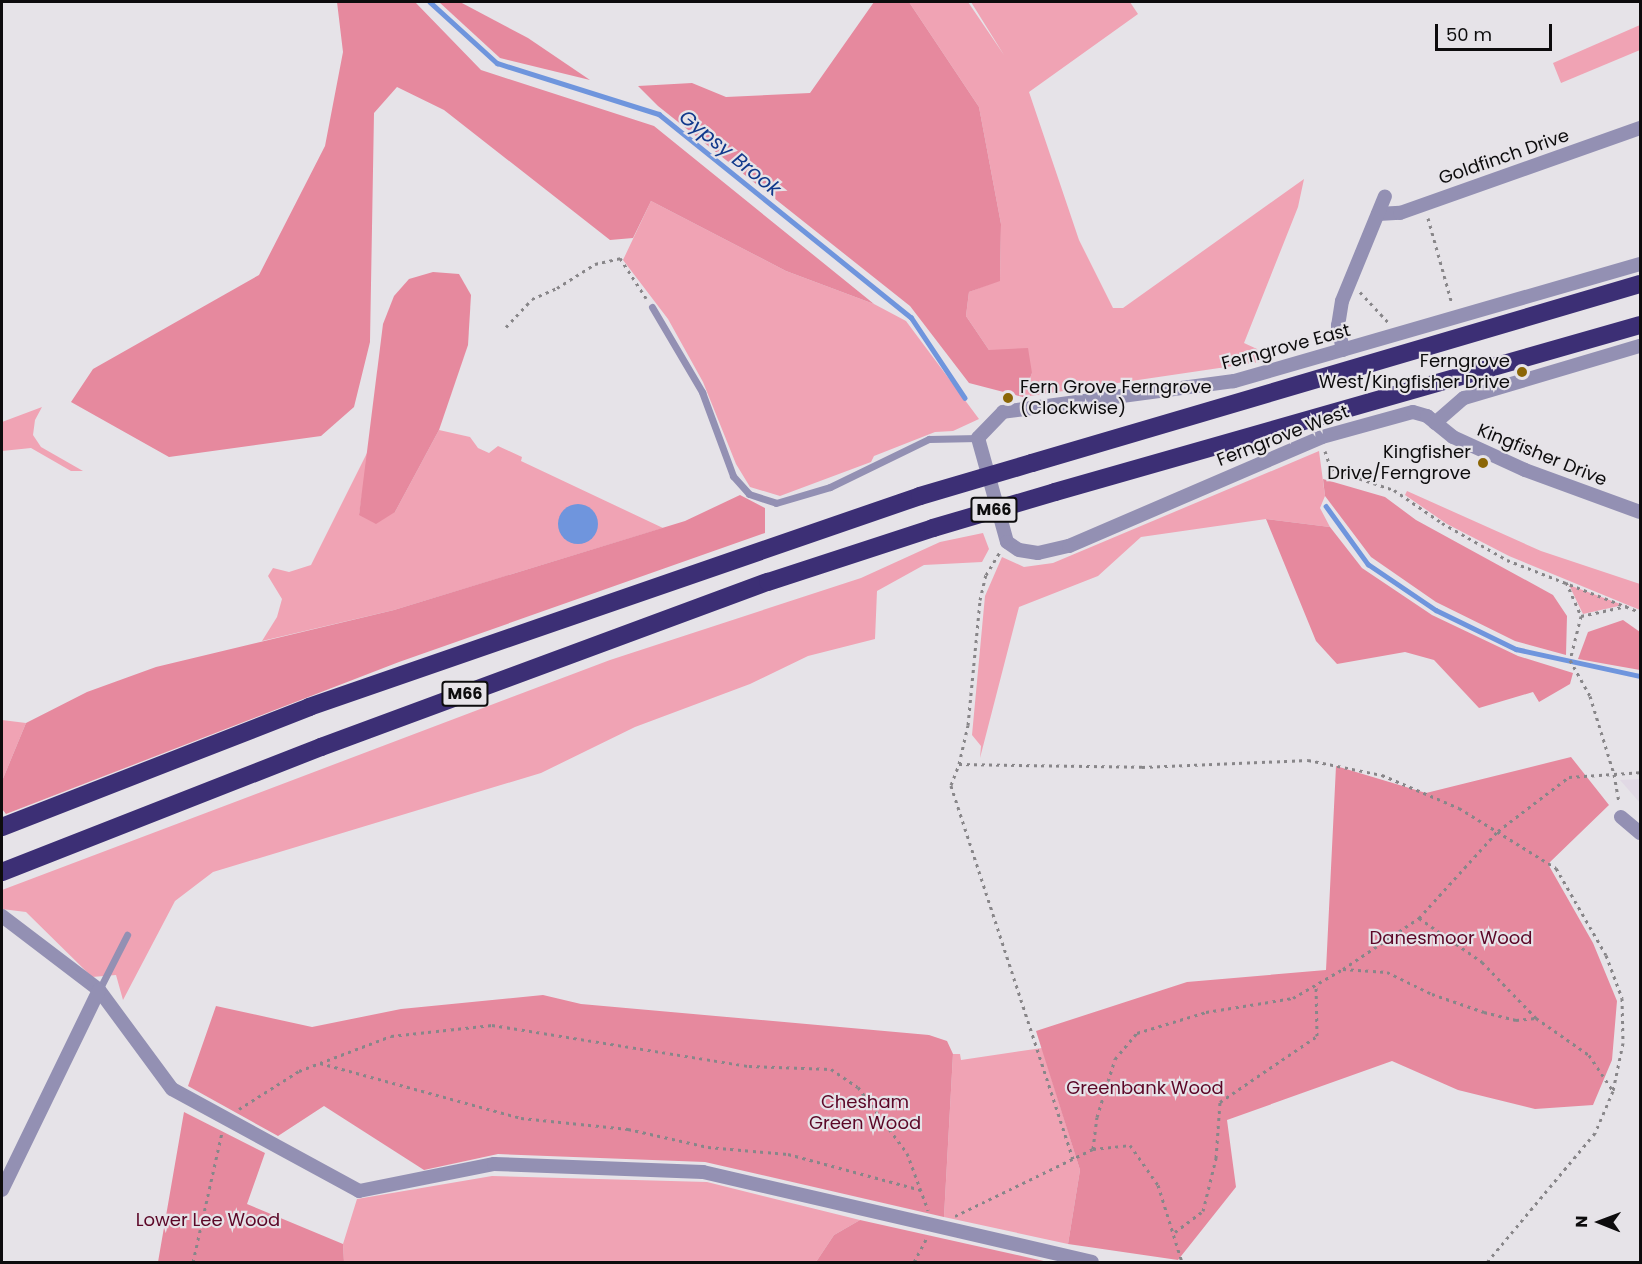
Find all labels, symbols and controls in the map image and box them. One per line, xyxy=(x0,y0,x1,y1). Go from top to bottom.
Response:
scale bar xyxy=(1438,12,1555,50)
text: 50 m xyxy=(1446,22,1492,47)
water label: Gypsy Brook xyxy=(674,105,786,201)
street label: Goldfinch Drive xyxy=(1436,125,1572,189)
street label: Ferngrove East xyxy=(1219,319,1353,375)
place label: Ferngrove West/Kingfisher Drive xyxy=(1319,351,1510,394)
marker: Ferngrove West/Kingfisher Drive xyxy=(1515,365,1529,379)
place label: Fern Grove Ferngrove (Clockwise) xyxy=(1020,377,1212,420)
marker: Fern Grove Ferngrove (Clockwise) xyxy=(1001,391,1015,405)
street label: Ferngrove West xyxy=(1214,401,1352,471)
street label: Kingfisher Drive xyxy=(1474,419,1610,491)
place label: Kingfisher Drive/Ferngrove xyxy=(1327,442,1471,484)
marker: Kingfisher Drive/Ferngrove xyxy=(1476,456,1490,470)
road number: M66 xyxy=(970,497,1018,523)
road number: M66 xyxy=(441,681,489,707)
park label: Danesmoor Wood xyxy=(1370,927,1532,949)
park label: Greenbank Wood xyxy=(1066,1077,1224,1099)
park label: Chesham Green Wood xyxy=(809,1092,921,1134)
north arrow xyxy=(1570,1192,1630,1252)
park label: Lower Lee Wood xyxy=(136,1209,280,1231)
text: N xyxy=(1570,1215,1593,1228)

